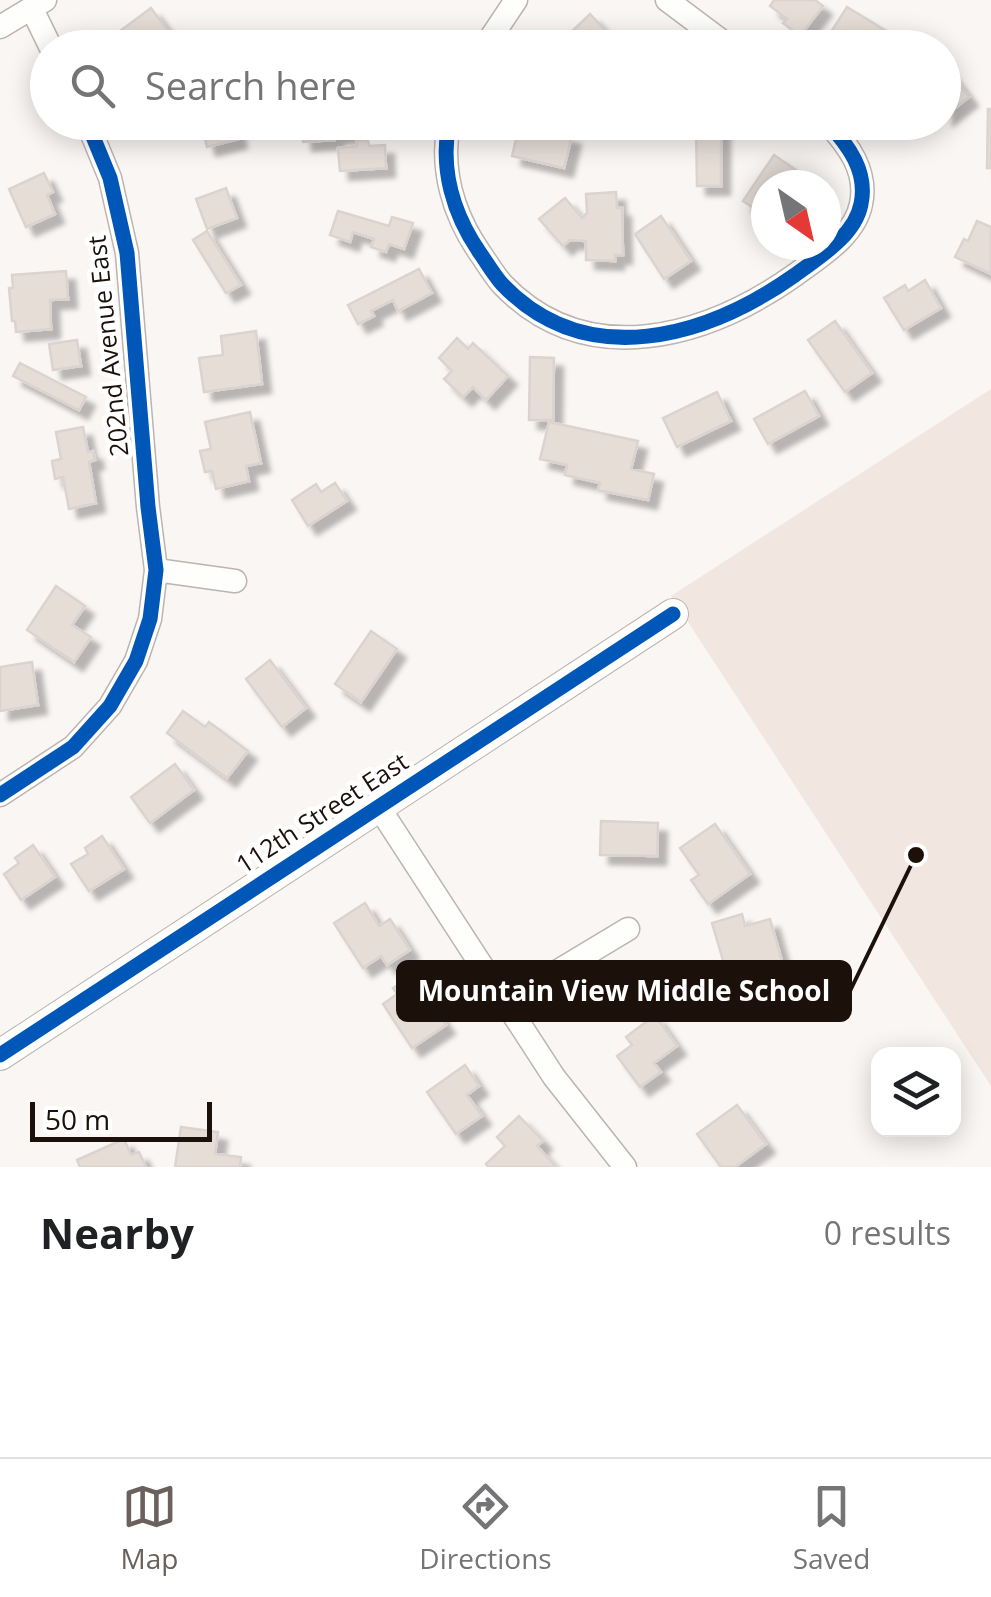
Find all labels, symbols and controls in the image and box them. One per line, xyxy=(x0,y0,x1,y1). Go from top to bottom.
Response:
search box xyxy=(30,30,961,140)
icon: search xyxy=(65,58,120,113)
text: Search here xyxy=(145,59,357,111)
north arrow xyxy=(751,170,841,260)
street label: 202nd Avenue East xyxy=(78,234,136,458)
street label: 112th Street East xyxy=(229,744,414,880)
callout: Mountain View Middle School xyxy=(398,962,850,1020)
text: Mountain View Middle School xyxy=(418,971,830,1009)
map controls xyxy=(871,1047,961,1137)
button: layers xyxy=(871,1047,961,1137)
scale bar xyxy=(30,1097,212,1142)
text: 50 m xyxy=(45,1100,110,1138)
text: Nearby xyxy=(40,1204,194,1261)
text: 0 results xyxy=(824,1211,951,1254)
tab: Map xyxy=(120,1479,178,1577)
tab: Directions xyxy=(419,1479,552,1577)
tab: Saved xyxy=(793,1479,870,1577)

